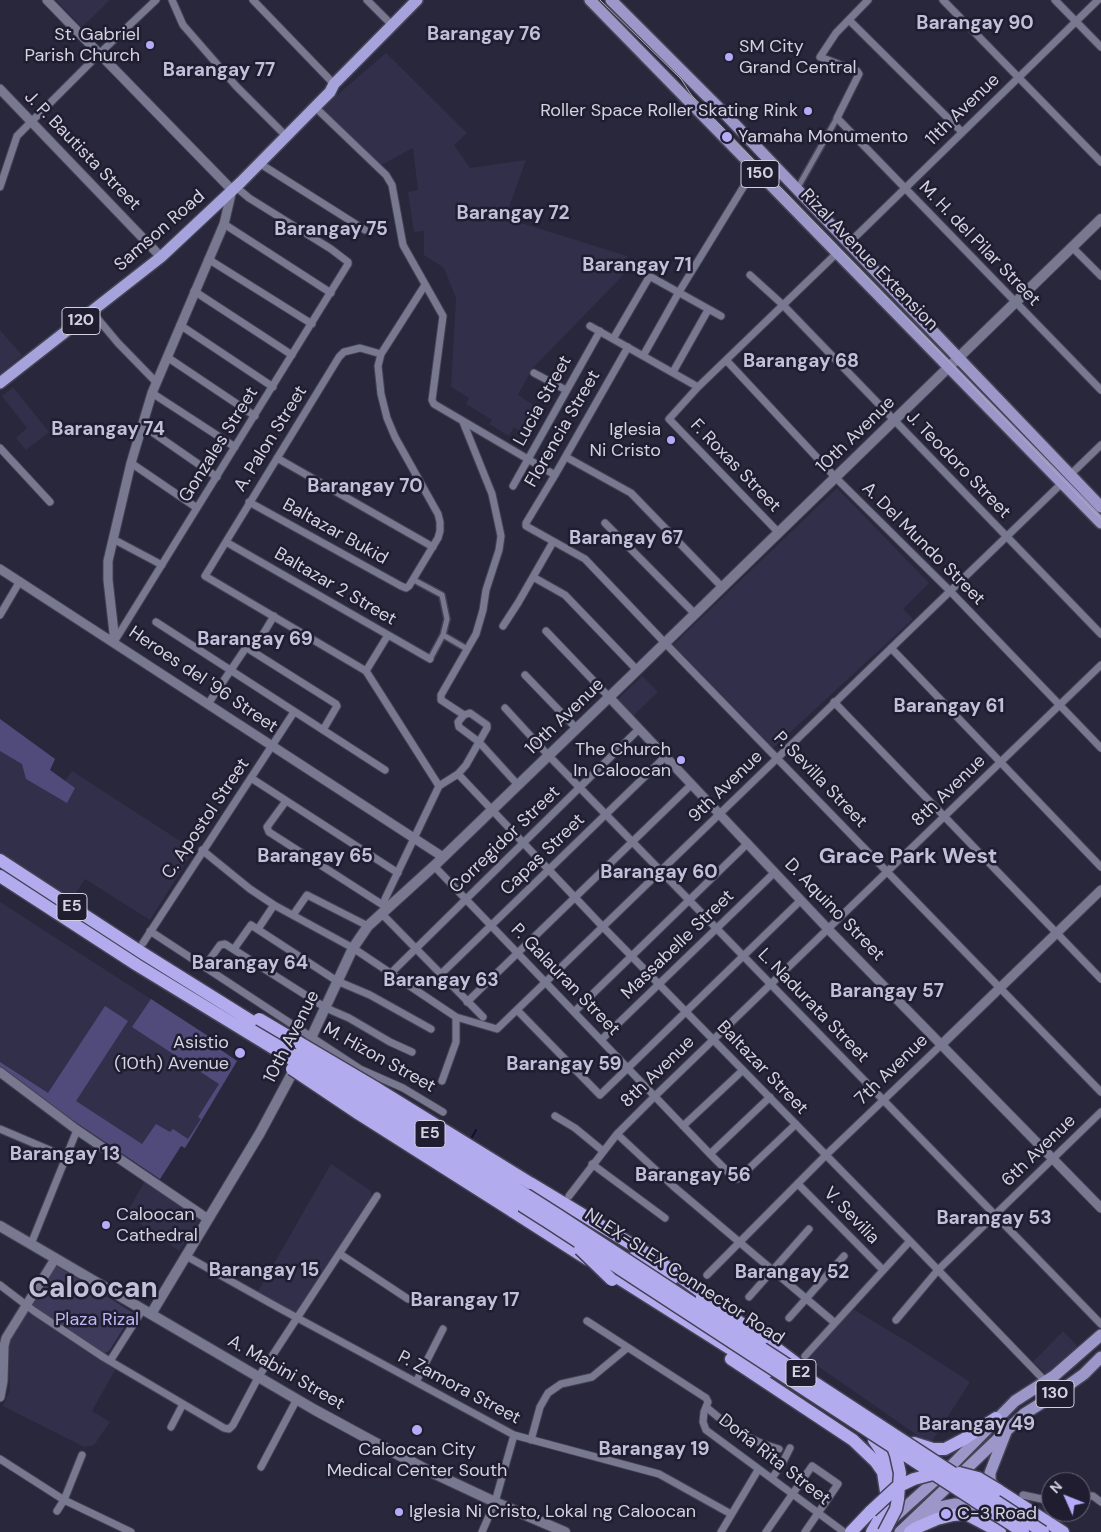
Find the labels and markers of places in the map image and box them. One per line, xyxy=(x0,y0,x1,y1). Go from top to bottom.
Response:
place label: St. Gabriel Parish Church xyxy=(24,24,140,66)
place label: SM City Grand Central xyxy=(739,36,856,78)
marker: St. Gabriel Parish Church xyxy=(144,39,156,51)
marker: SM City Grand Central xyxy=(723,51,735,63)
place label: Roller Space Roller Skating Rink xyxy=(540,100,798,122)
marker: Roller Space Roller Skating Rink xyxy=(802,105,814,117)
place label: Yamaha Monumento xyxy=(738,126,908,148)
marker: Yamaha Monumento xyxy=(720,130,734,144)
place label: Iglesia Ni Cristo xyxy=(589,419,661,462)
marker: Iglesia Ni Cristo xyxy=(665,434,677,446)
place label: The Church In Caloocan xyxy=(573,739,671,782)
marker: The Church In Caloocan xyxy=(675,754,687,766)
place label: Asistio (10th) Avenue xyxy=(114,1032,229,1074)
marker: Asistio (10th) Avenue xyxy=(233,1046,247,1060)
place label: Caloocan Cathedral xyxy=(116,1204,198,1246)
marker: Caloocan Cathedral xyxy=(100,1219,112,1231)
marker: Caloocan City Medical Center South xyxy=(410,1423,424,1437)
place label: Caloocan City Medical Center South xyxy=(327,1439,507,1482)
place label: Iglesia Ni Cristo, Lokal ng Caloocan xyxy=(409,1501,696,1523)
place label: C-3 Road xyxy=(957,1503,1037,1525)
marker: Iglesia Ni Cristo, Lokal ng Caloocan xyxy=(393,1506,405,1518)
marker: C-3 Road xyxy=(939,1507,953,1521)

